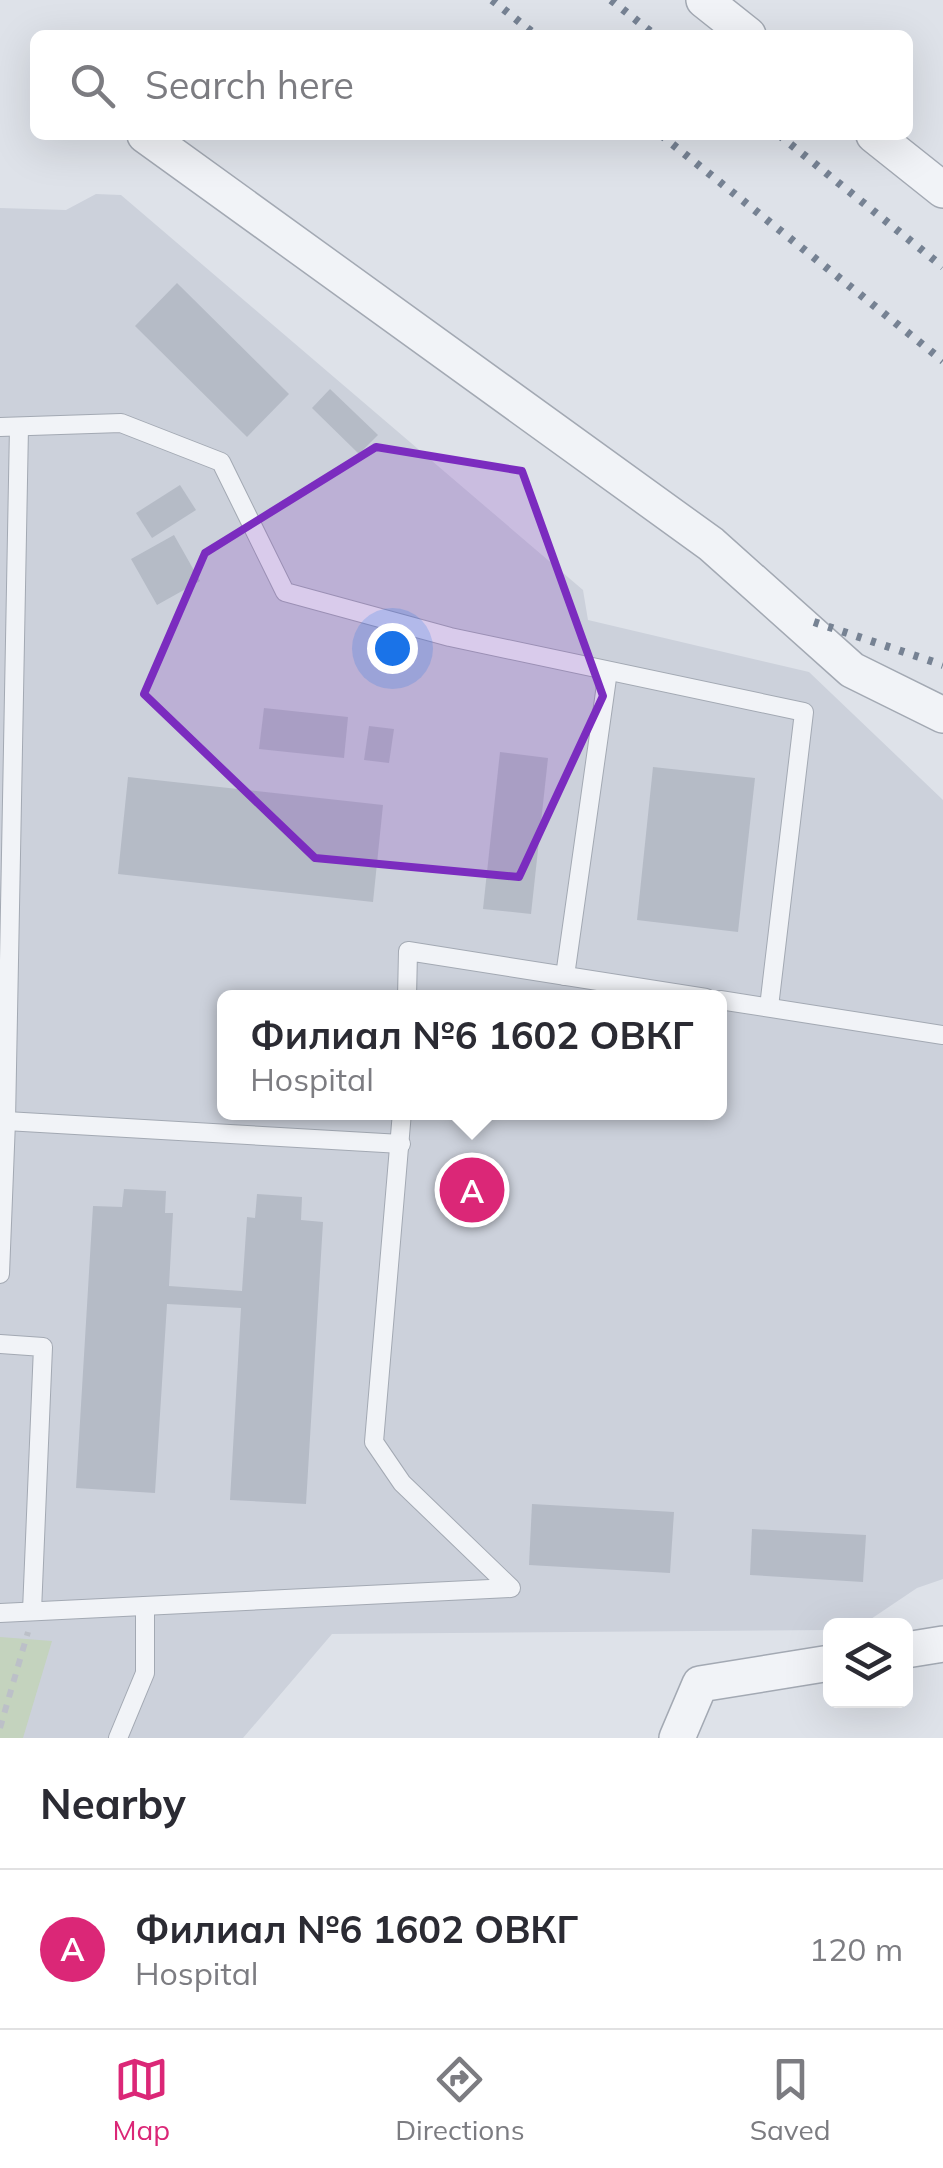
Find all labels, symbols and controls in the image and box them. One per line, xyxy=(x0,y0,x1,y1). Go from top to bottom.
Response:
search box xyxy=(30,30,913,140)
icon: search xyxy=(65,58,120,113)
text: Search here xyxy=(145,61,354,109)
your location xyxy=(367,623,418,674)
popup xyxy=(217,990,727,1120)
text: Филиал №6 1602 ОВКГ xyxy=(250,1011,694,1059)
text: Hospital xyxy=(250,1059,374,1099)
pin: A xyxy=(440,1152,504,1228)
map controls xyxy=(823,1618,913,1708)
button: layers xyxy=(823,1618,913,1708)
text: Nearby xyxy=(40,1777,186,1830)
text: Филиал №6 1602 ОВКГ xyxy=(135,1905,578,1953)
text: A xyxy=(60,1929,85,1969)
text: 120 m xyxy=(809,1929,903,1969)
text: Hospital xyxy=(135,1953,259,1993)
tab: Map xyxy=(113,2052,170,2147)
tab: Directions xyxy=(395,2052,525,2147)
tab: Saved xyxy=(750,2052,830,2147)

